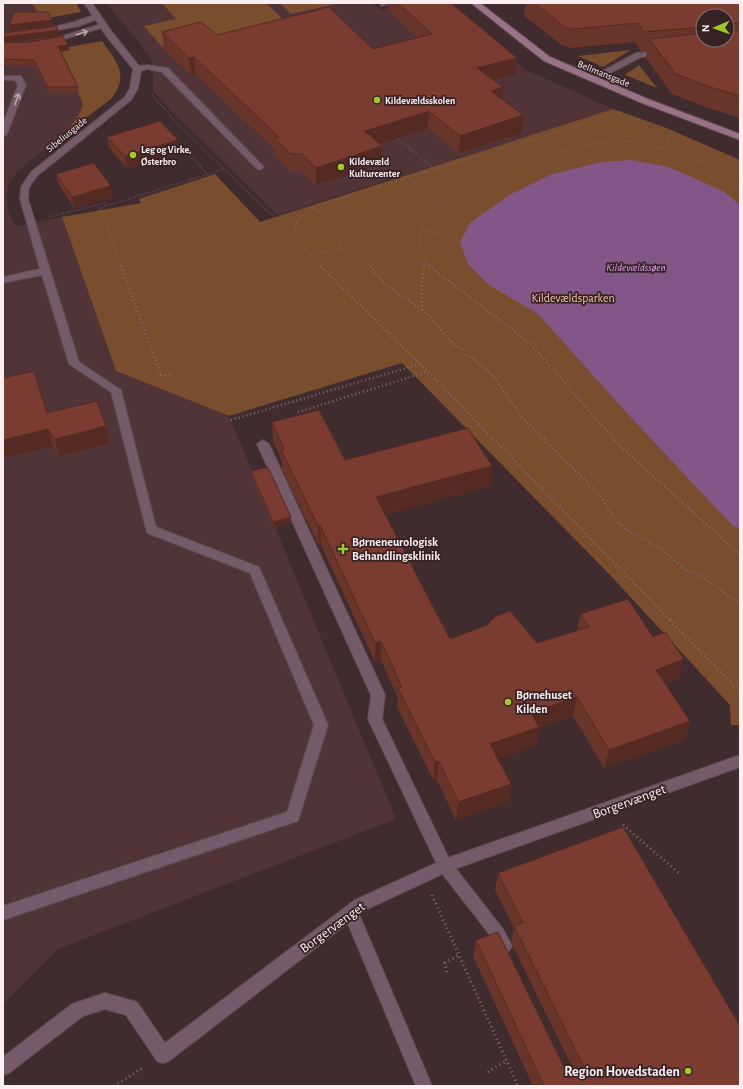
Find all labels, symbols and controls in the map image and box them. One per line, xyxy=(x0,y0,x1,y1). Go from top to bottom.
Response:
north arrow xyxy=(695,8,735,48)
text: N xyxy=(700,24,711,32)
one-way arrow xyxy=(76,29,89,36)
street label: Bellmansgade xyxy=(576,59,632,89)
one-way arrow xyxy=(13,93,21,105)
marker: Kildevældsskolen xyxy=(372,95,382,105)
place label: Kildevældsskolen xyxy=(385,96,455,106)
street label: Sibeliusgade xyxy=(44,115,89,154)
place label: Leg og Virke, Østerbro xyxy=(141,145,191,167)
marker: Leg og Virke, Østerbro xyxy=(128,150,138,160)
place label: Kildevæld Kulturcenter xyxy=(349,157,400,179)
marker: Kildevæld Kulturcenter xyxy=(336,162,346,172)
water label: Kildevældssøen xyxy=(606,262,666,273)
park label: Kildevældsparken xyxy=(531,292,615,304)
place label: Børneneurologisk Behandlingsklinik xyxy=(352,536,440,562)
marker: Børneneurologisk Behandlingsklinik xyxy=(337,543,349,555)
place label: Børnehuset Kilden xyxy=(516,689,572,715)
marker: Børnehuset Kilden xyxy=(503,697,513,707)
street label: Borgervænget xyxy=(591,782,668,822)
street label: Borgervænget xyxy=(297,899,368,956)
place label: Region Hovedstaden xyxy=(564,1065,680,1079)
marker: Region Hovedstaden xyxy=(683,1066,693,1076)

